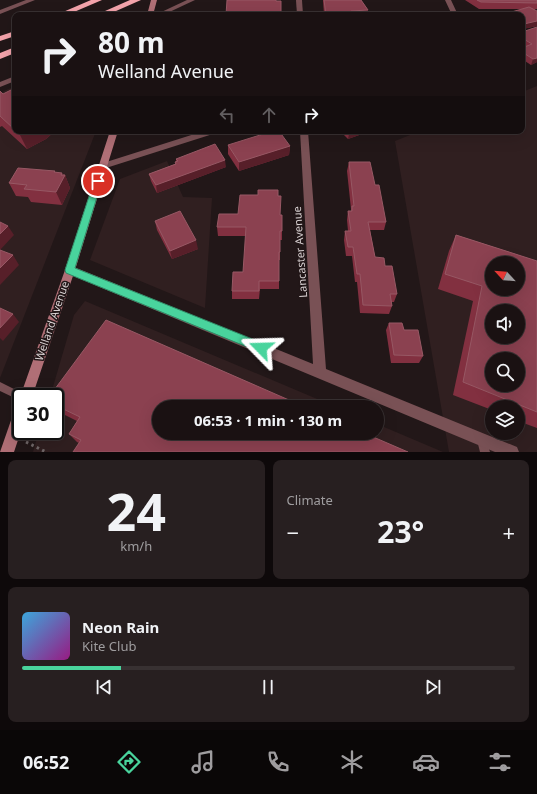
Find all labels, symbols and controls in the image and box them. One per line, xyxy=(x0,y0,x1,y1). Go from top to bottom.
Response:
text: 80 m xyxy=(98,23,165,61)
icon: right xyxy=(32,28,84,80)
text: Welland Avenue xyxy=(98,59,234,83)
icon: left xyxy=(216,104,238,126)
icon: ahead xyxy=(258,104,280,126)
icon: right xyxy=(300,104,322,126)
pin xyxy=(81,164,115,198)
icon: arrive xyxy=(87,170,109,192)
street label: Lancaster Avenue xyxy=(289,206,310,298)
north arrow xyxy=(485,256,525,296)
map controls xyxy=(485,256,525,440)
street label: Welland Avenue xyxy=(31,279,72,363)
button: sound xyxy=(485,304,525,344)
position arrow xyxy=(240,327,282,369)
button: search xyxy=(485,352,525,392)
speed limit sign: 30 xyxy=(12,388,64,440)
button: layers xyxy=(485,400,525,440)
text: 06:53 · 1 min · 130 m xyxy=(194,410,342,430)
text: 24 xyxy=(107,475,166,546)
text: Climate xyxy=(287,491,333,509)
text: 23° xyxy=(377,511,424,552)
text: − xyxy=(287,517,299,547)
text: + xyxy=(502,517,515,547)
text: km/h xyxy=(120,537,152,555)
text: Neon Rain xyxy=(82,617,159,637)
text: Kite Club xyxy=(82,637,136,655)
icon: previous xyxy=(93,676,115,698)
icon: pause xyxy=(257,676,279,698)
icon: next xyxy=(422,676,444,698)
icon: directions xyxy=(115,748,143,776)
icon: music xyxy=(189,748,217,776)
icon: phone xyxy=(264,748,292,776)
icon: climate xyxy=(338,748,366,776)
icon: car xyxy=(412,748,440,776)
icon: filters xyxy=(486,748,514,776)
text: 06:52 xyxy=(23,750,69,774)

